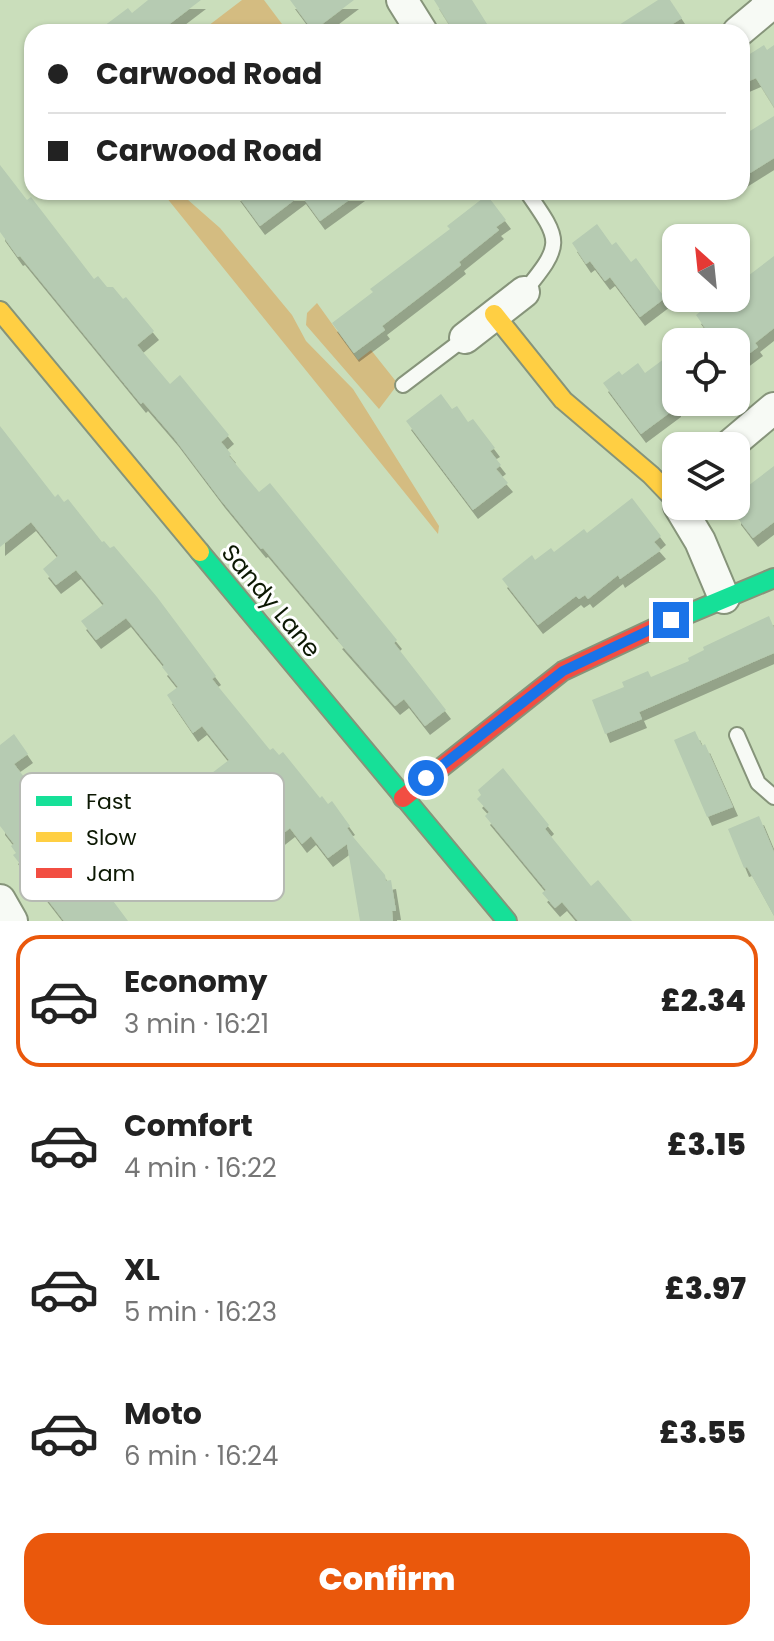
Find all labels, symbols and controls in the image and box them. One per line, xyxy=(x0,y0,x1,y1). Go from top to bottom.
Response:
text: Carwood Road xyxy=(96,52,322,95)
text: Carwood Road xyxy=(96,129,322,172)
north arrow xyxy=(662,224,750,312)
map controls xyxy=(662,224,750,520)
button: locate xyxy=(662,328,750,416)
button: layers xyxy=(662,432,750,520)
street label: Sandy Lane xyxy=(214,537,329,664)
route end xyxy=(653,602,689,638)
route start xyxy=(408,760,444,796)
legend xyxy=(20,773,284,901)
text: Fast xyxy=(86,786,131,817)
text: Slow xyxy=(86,822,136,853)
text: Jam xyxy=(86,858,135,889)
text: Economy xyxy=(124,960,268,1003)
icon: car xyxy=(28,965,100,1037)
text: £2.34 xyxy=(661,979,746,1022)
text: 3 min · 16:21 xyxy=(124,1006,269,1042)
text: Comfort xyxy=(124,1104,253,1147)
icon: car xyxy=(28,1109,100,1181)
text: £3.15 xyxy=(667,1123,746,1166)
text: 4 min · 16:22 xyxy=(124,1150,277,1186)
text: XL xyxy=(124,1248,160,1291)
icon: car xyxy=(28,1253,100,1325)
text: £3.97 xyxy=(665,1267,746,1310)
text: 5 min · 16:23 xyxy=(124,1294,277,1330)
text: Moto xyxy=(124,1392,202,1435)
icon: car xyxy=(28,1397,100,1469)
text: £3.55 xyxy=(659,1411,746,1454)
text: 6 min · 16:24 xyxy=(124,1438,278,1474)
button: Confirm xyxy=(24,1533,750,1625)

